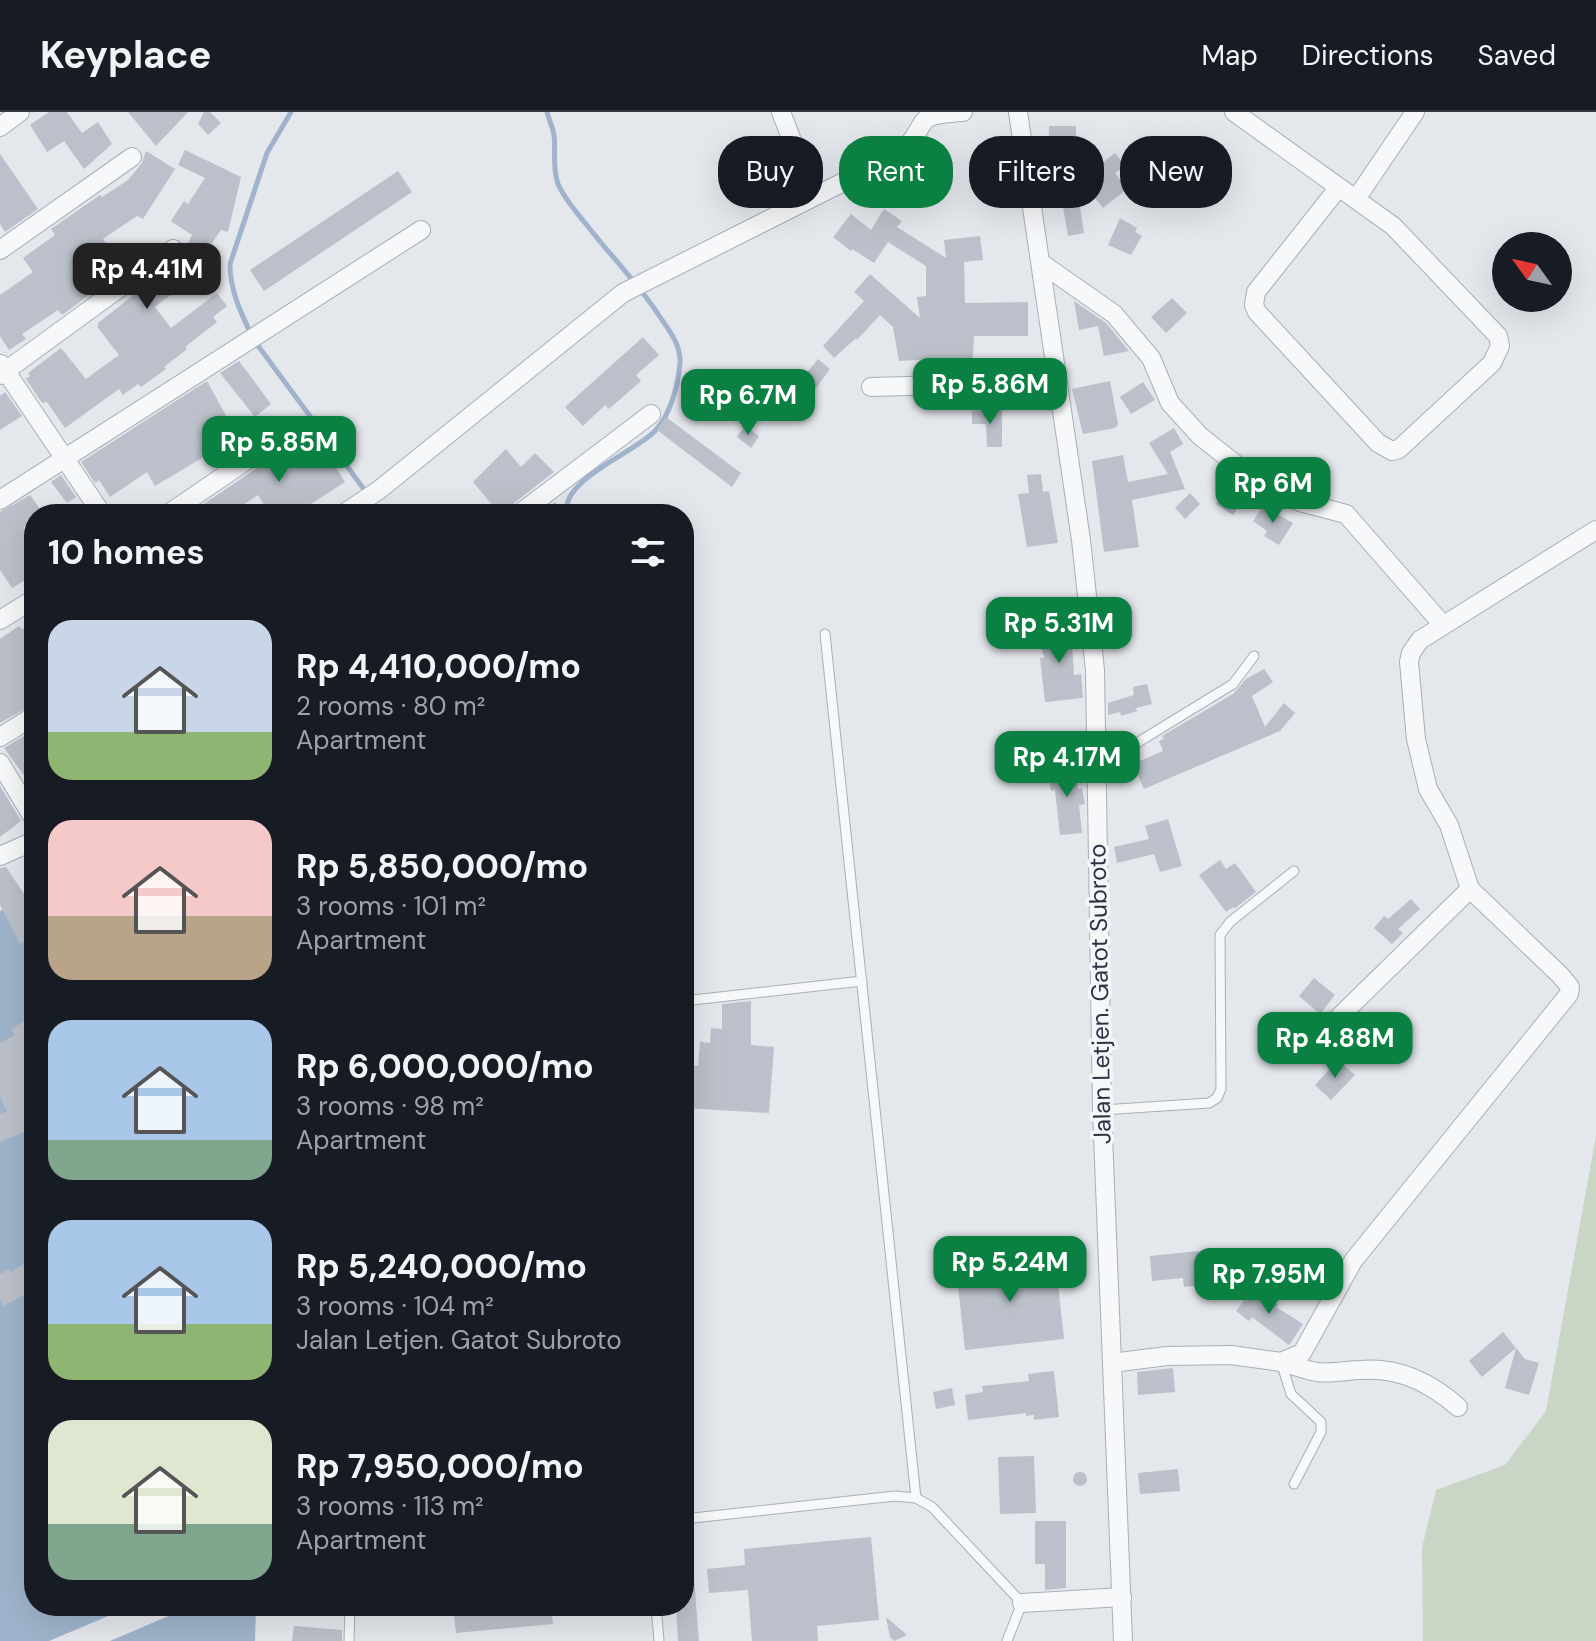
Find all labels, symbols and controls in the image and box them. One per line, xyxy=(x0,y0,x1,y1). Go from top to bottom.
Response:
text: Keyplace xyxy=(40,30,211,80)
text: Map xyxy=(1201,37,1258,74)
text: Directions xyxy=(1302,37,1434,74)
text: Saved xyxy=(1478,37,1556,74)
chip: Buy xyxy=(718,136,823,208)
chip: Rent xyxy=(839,136,953,208)
chip: Filters xyxy=(969,136,1104,208)
chip: New xyxy=(1120,136,1232,208)
north arrow xyxy=(1492,232,1572,312)
map controls xyxy=(1492,232,1572,312)
pin: Rp 4.41M xyxy=(64,243,230,311)
text: Rp 4.41M xyxy=(91,252,203,286)
pin: Rp 5.86M xyxy=(907,358,1073,426)
text: Rp 5.86M xyxy=(931,367,1049,401)
pin: Rp 6.7M xyxy=(674,369,822,437)
text: Rp 6.7M xyxy=(699,378,797,412)
pin: Rp 5.85M xyxy=(196,416,362,484)
text: Rp 5.85M xyxy=(220,425,338,459)
pin: Rp 6M xyxy=(1217,457,1329,525)
text: Rp 6M xyxy=(1233,466,1313,500)
text: 10 homes xyxy=(48,530,205,575)
icon: filters xyxy=(626,530,670,574)
pin: Rp 5.31M xyxy=(976,597,1142,665)
text: Rp 5.31M xyxy=(1004,606,1114,640)
text: Rp 4,410,000/mo xyxy=(296,644,581,689)
icon: home xyxy=(112,652,208,748)
text: 2 rooms · 80 m² xyxy=(296,689,485,723)
text: Apartment xyxy=(296,723,427,757)
pin: Rp 4.17M xyxy=(984,731,1150,799)
text: Rp 4.17M xyxy=(1013,740,1121,774)
text: Rp 5,850,000/mo xyxy=(296,844,588,889)
street label: Jalan Letjen. Gatot Subroto xyxy=(1081,844,1118,1145)
icon: home xyxy=(112,852,208,948)
text: 3 rooms · 101 m² xyxy=(296,889,486,923)
text: Apartment xyxy=(296,923,427,957)
pin: Rp 4.88M xyxy=(1252,1012,1418,1080)
text: Rp 4.88M xyxy=(1276,1021,1394,1055)
text: Rp 6,000,000/mo xyxy=(296,1044,594,1089)
icon: home xyxy=(112,1052,208,1148)
text: 3 rooms · 98 m² xyxy=(296,1089,484,1123)
text: Apartment xyxy=(296,1123,427,1157)
pin: Rp 5.24M xyxy=(927,1236,1093,1304)
text: Rp 5,240,000/mo xyxy=(296,1244,587,1289)
text: Rp 5.24M xyxy=(951,1245,1069,1279)
pin: Rp 7.95M xyxy=(1186,1248,1352,1316)
icon: home xyxy=(112,1252,208,1348)
text: Rp 7.95M xyxy=(1212,1257,1326,1291)
text: 3 rooms · 104 m² xyxy=(296,1289,494,1323)
text: Jalan Letjen. Gatot Subroto xyxy=(296,1323,622,1357)
text: Rp 7,950,000/mo xyxy=(296,1444,584,1489)
icon: home xyxy=(112,1452,208,1548)
text: 3 rooms · 113 m² xyxy=(296,1489,484,1523)
text: Apartment xyxy=(296,1523,427,1557)

